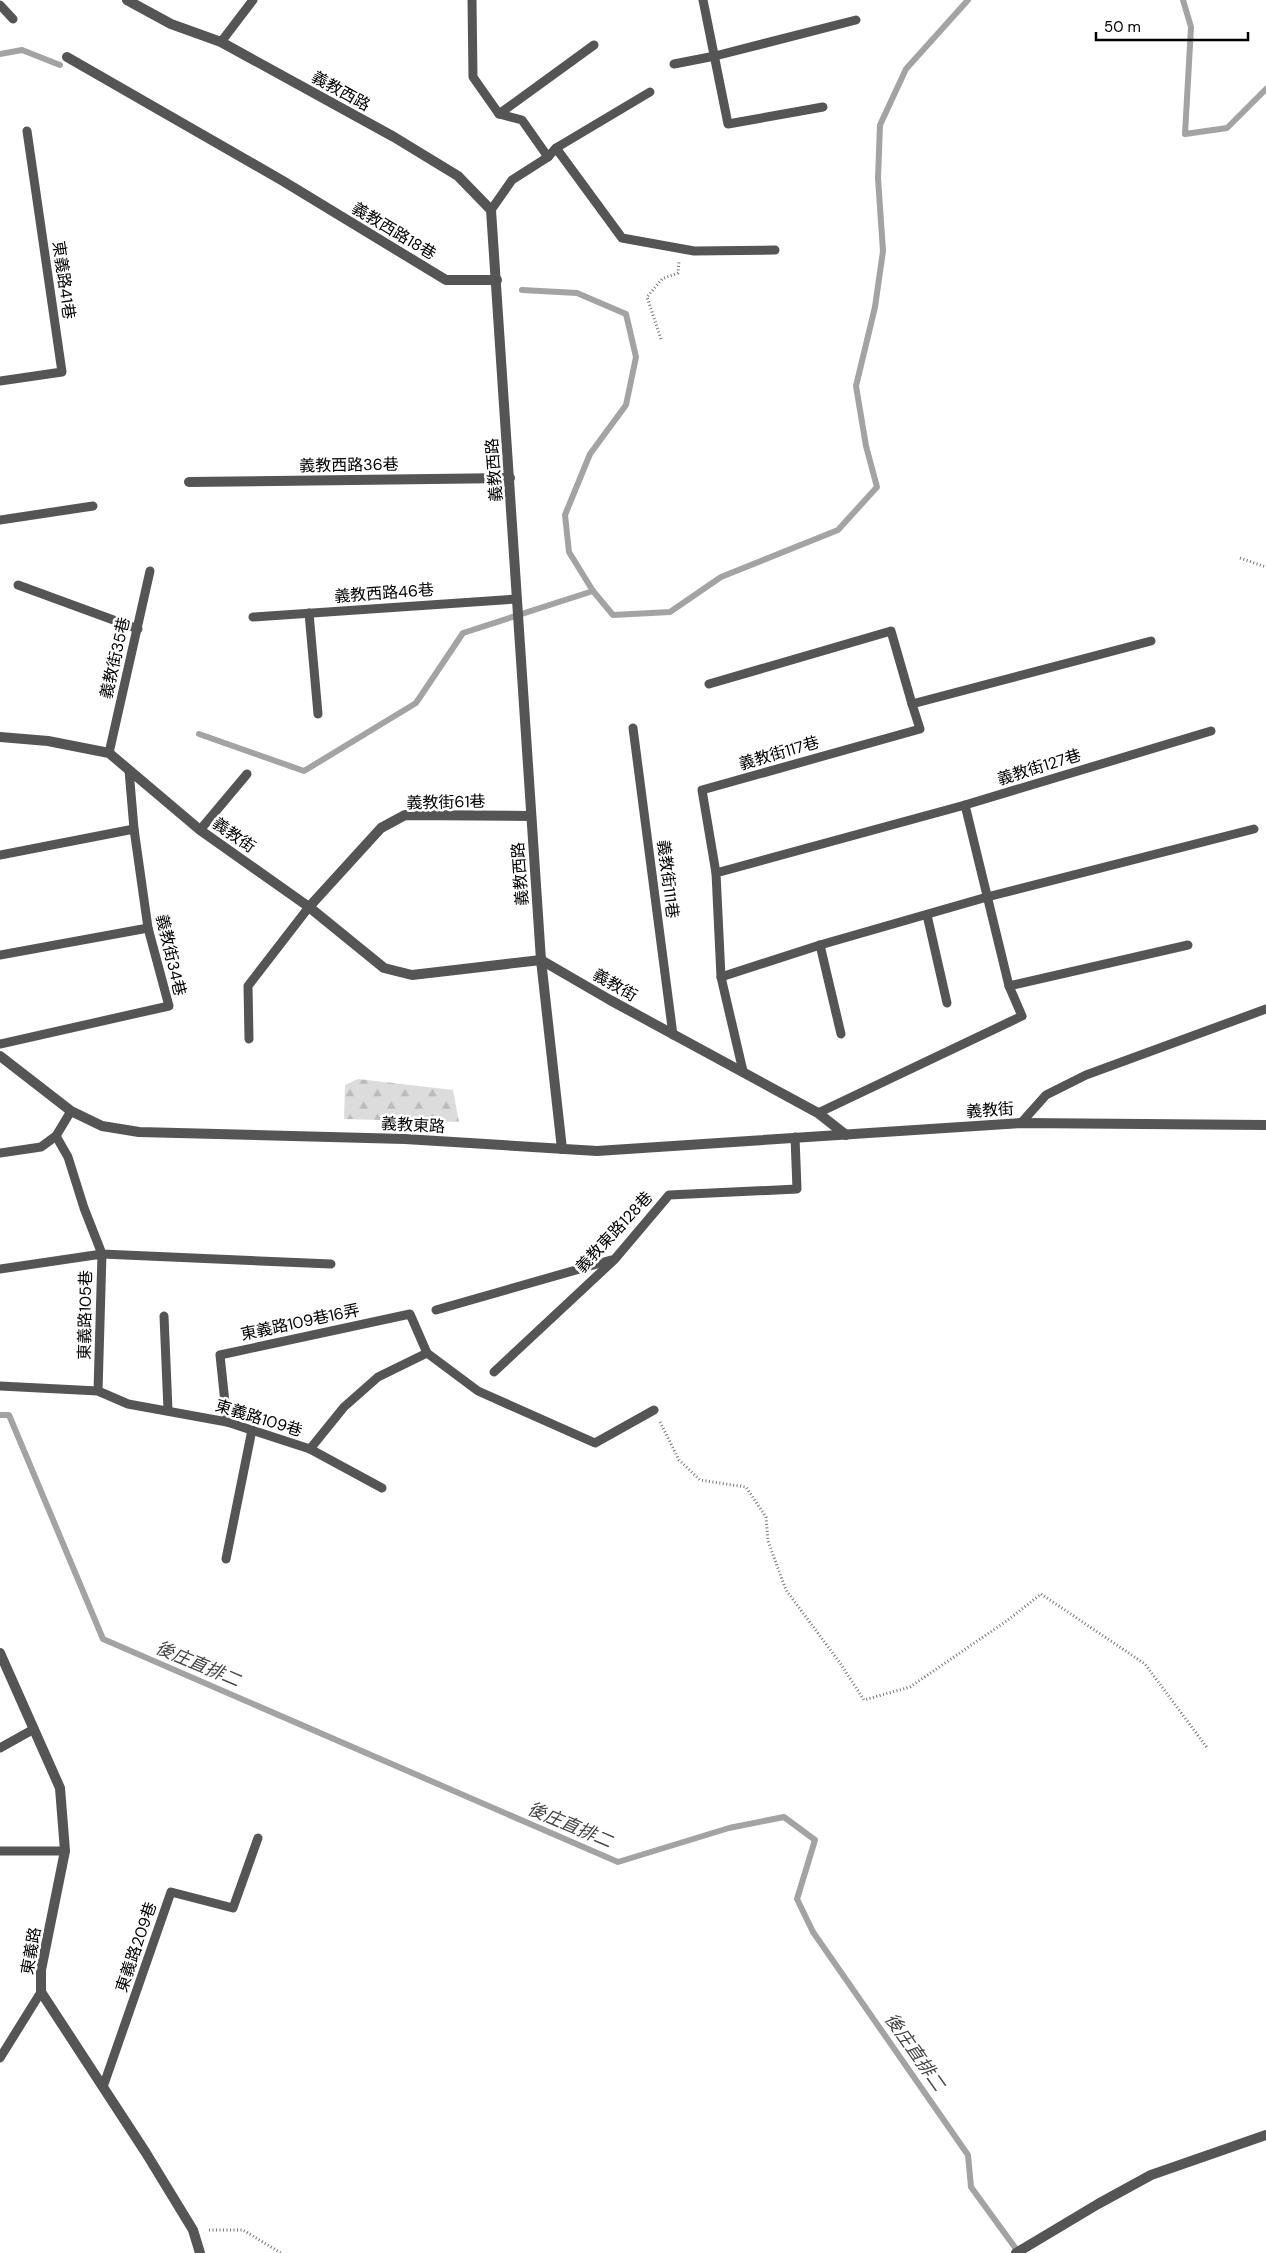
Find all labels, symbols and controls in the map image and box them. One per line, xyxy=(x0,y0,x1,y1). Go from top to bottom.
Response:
scale bar xyxy=(1096,10,1248,42)
text: 50 m xyxy=(1104,17,1141,37)
street label: 義教西路 xyxy=(308,66,374,116)
street label: 義教西路18巷 xyxy=(348,198,440,264)
street label: 東義路41巷 xyxy=(48,240,80,320)
street label: 義教西路 xyxy=(481,437,507,503)
street label: 義教西路36巷 xyxy=(299,454,399,476)
street label: 義教西路46巷 xyxy=(334,579,434,607)
street label: 義教街35巷 xyxy=(95,615,135,701)
street label: 義教街117巷 xyxy=(736,732,822,774)
street label: 義教街127巷 xyxy=(995,744,1083,790)
street label: 義教街61巷 xyxy=(406,791,486,813)
street label: 義教街 xyxy=(208,813,260,857)
street label: 義教街111巷 xyxy=(653,839,683,919)
street label: 義教西路 xyxy=(507,841,533,907)
street label: 義教街34巷 xyxy=(151,912,191,998)
street label: 義教街 xyxy=(589,964,641,1006)
street label: 義教街 xyxy=(965,1098,1015,1122)
street label: 義教東路 xyxy=(380,1113,446,1137)
street label: 義教東路128巷 xyxy=(571,1187,657,1277)
street label: 東義路105巷 xyxy=(74,1270,96,1360)
street label: 東義路109巷16弄 xyxy=(239,1299,361,1345)
street label: 東義路109巷 xyxy=(213,1395,305,1441)
water label: 後庄直排二 xyxy=(152,1635,245,1693)
water label: 後庄直排二 xyxy=(524,1796,617,1854)
street label: 東義路209巷 xyxy=(111,1899,161,1995)
street label: 東義路 xyxy=(16,1926,46,1976)
water label: 後庄直排二 xyxy=(879,2008,951,2097)

